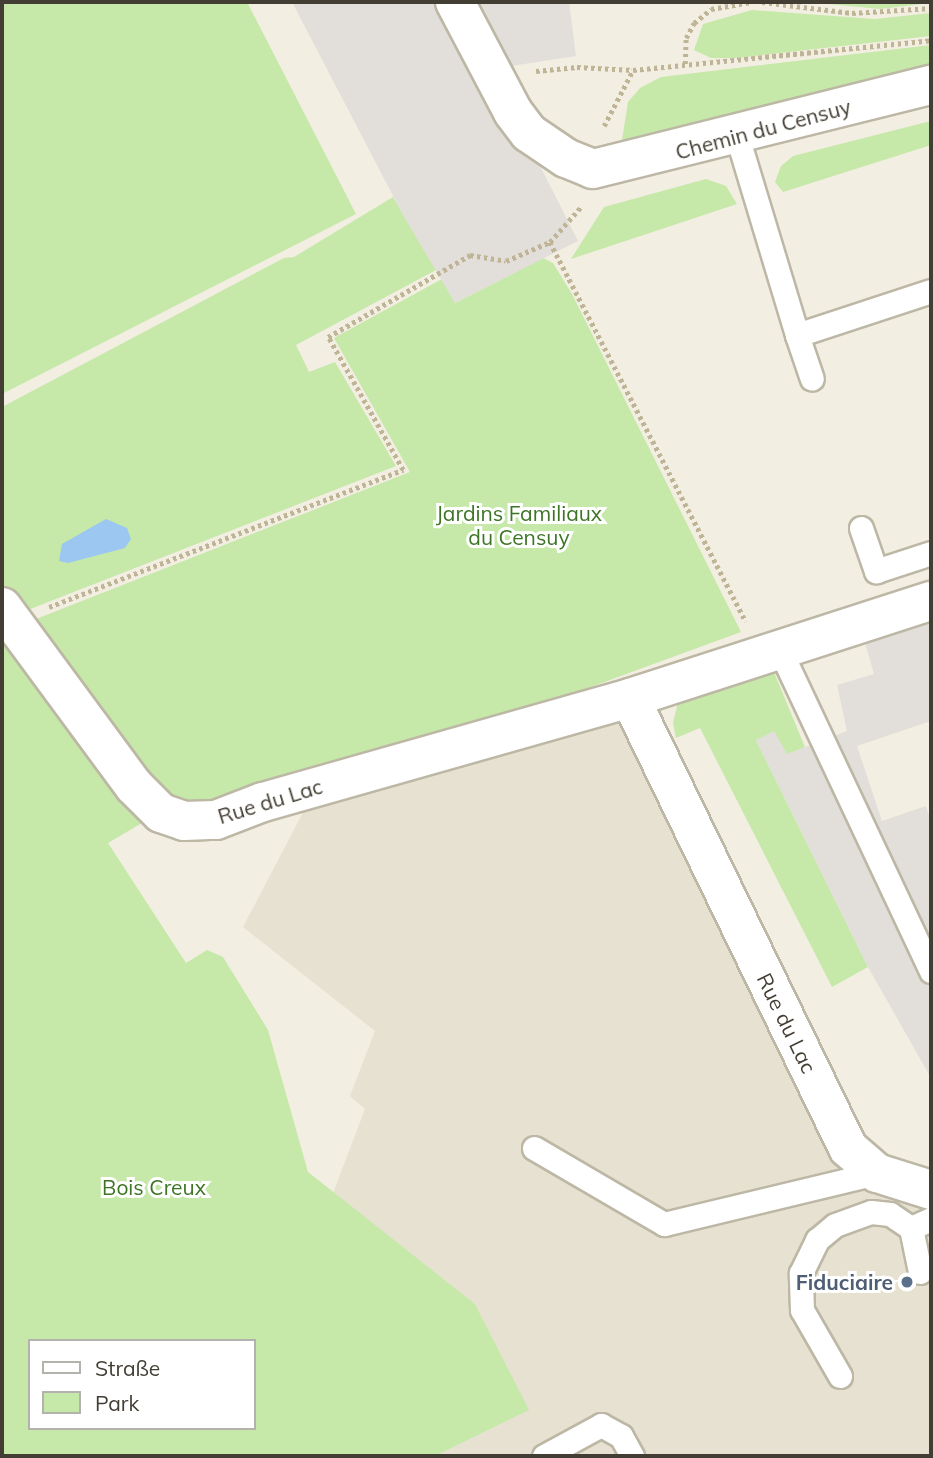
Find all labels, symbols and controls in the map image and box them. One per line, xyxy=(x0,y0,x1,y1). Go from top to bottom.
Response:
street label: Chemin du Censuy xyxy=(673,93,853,165)
park label: Jardins Familiaux du Censuy xyxy=(436,500,602,550)
street label: Rue du Lac xyxy=(215,773,325,829)
street label: Rue du Lac xyxy=(752,969,822,1077)
park label: Bois Creux xyxy=(102,1174,206,1200)
place label: Fiduciaire xyxy=(796,1269,893,1295)
marker: Fiduciaire xyxy=(899,1274,915,1290)
legend xyxy=(28,1339,256,1430)
text: Straße xyxy=(95,1355,160,1381)
text: Park xyxy=(95,1390,139,1416)

